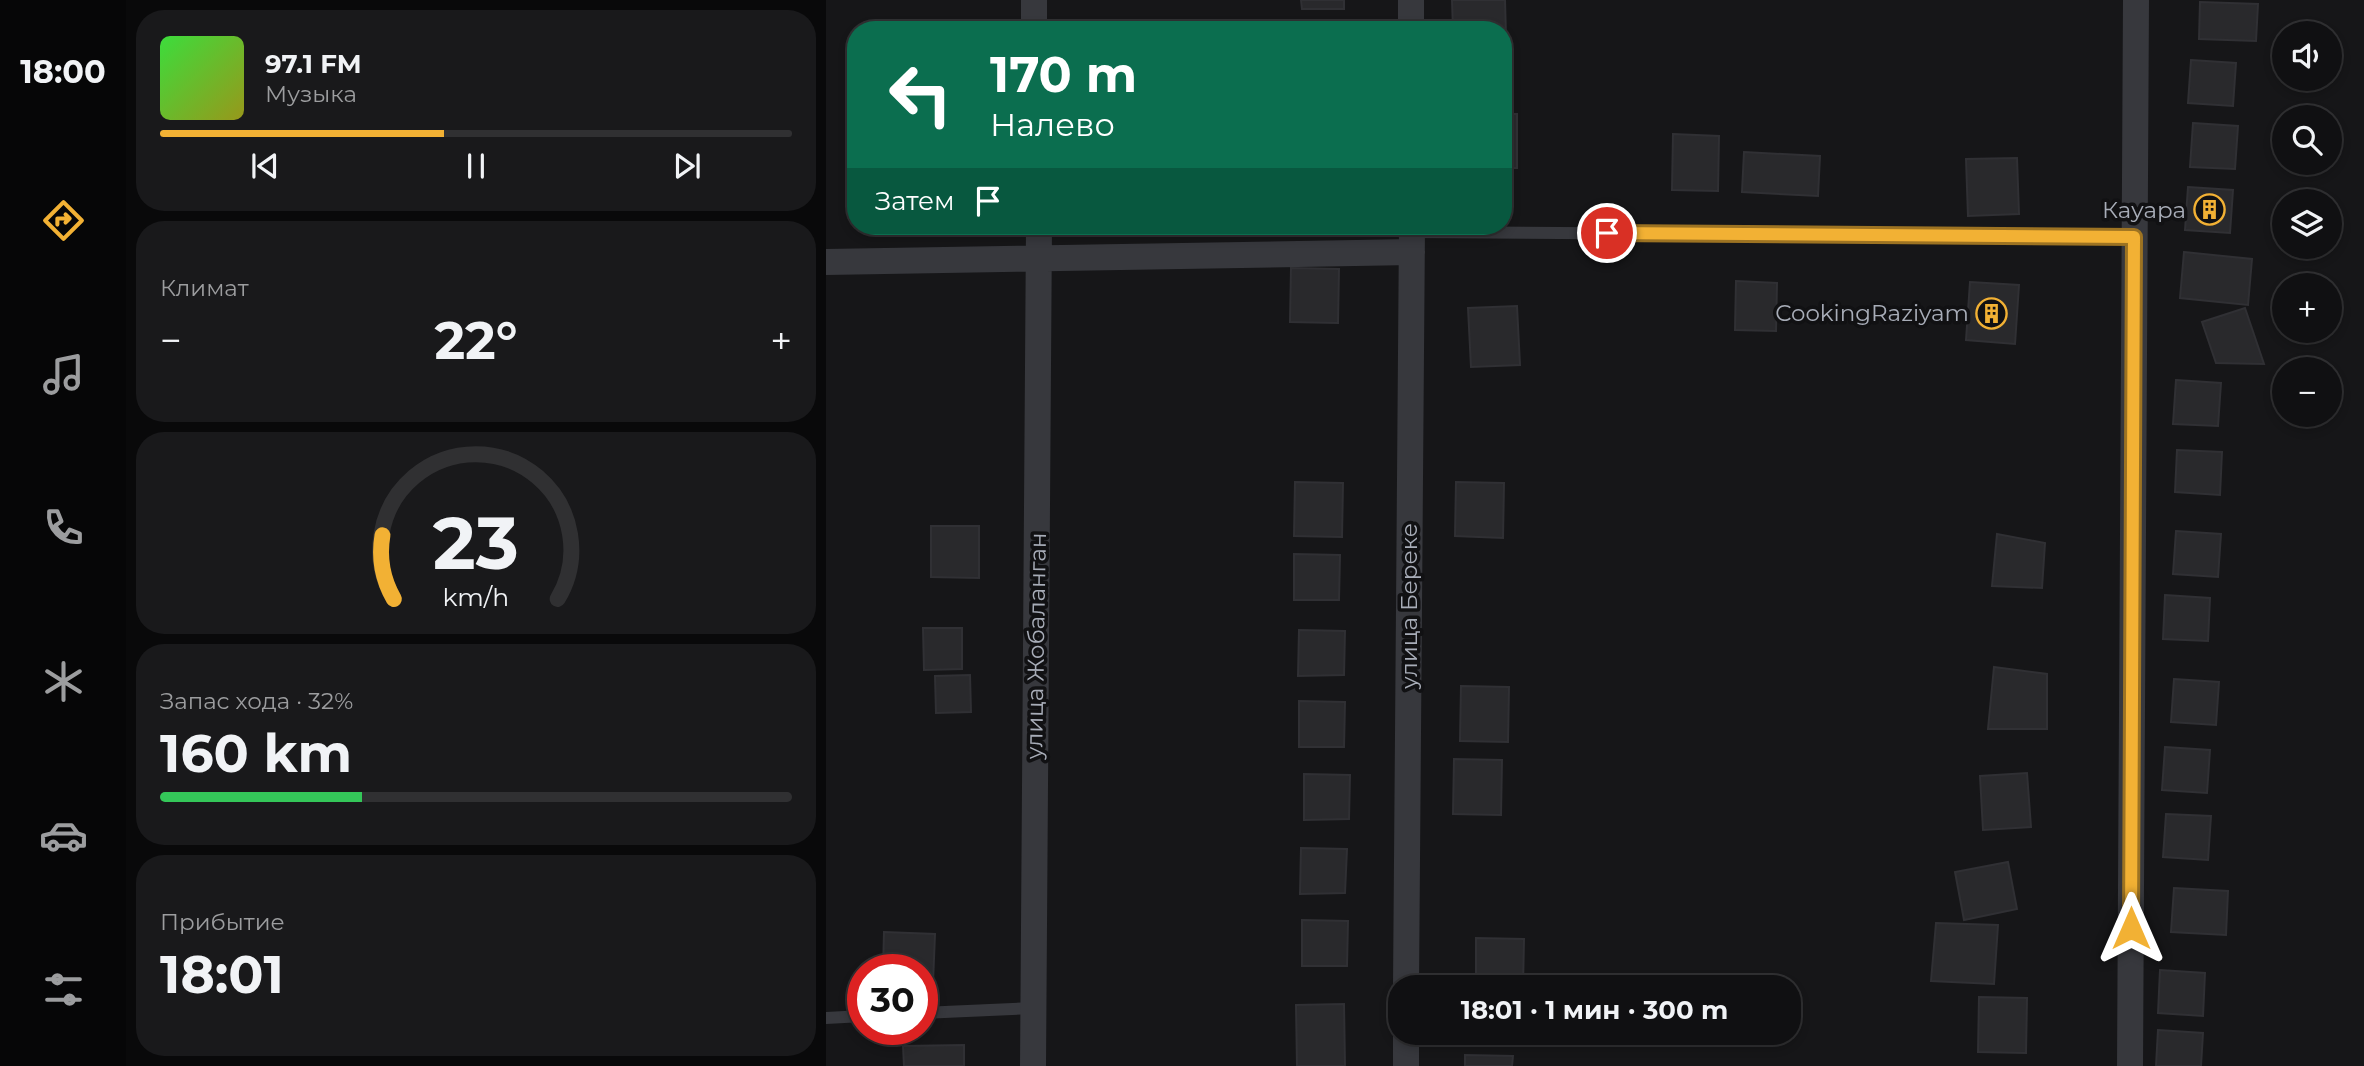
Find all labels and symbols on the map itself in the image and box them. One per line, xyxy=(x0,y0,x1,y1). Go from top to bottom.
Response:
building icon: Кауара xyxy=(2192,193,2226,227)
place label: Кауара xyxy=(2102,196,2186,224)
pin xyxy=(1577,203,1637,263)
building icon: CookingRaziyam xyxy=(1975,296,2009,330)
place label: CookingRaziyam xyxy=(1775,299,1969,327)
street label: улица Береке xyxy=(1395,523,1423,690)
street label: улица Жобаланган xyxy=(1020,532,1052,761)
position arrow xyxy=(2094,891,2168,965)
speed limit sign: 30 xyxy=(847,954,938,1045)

